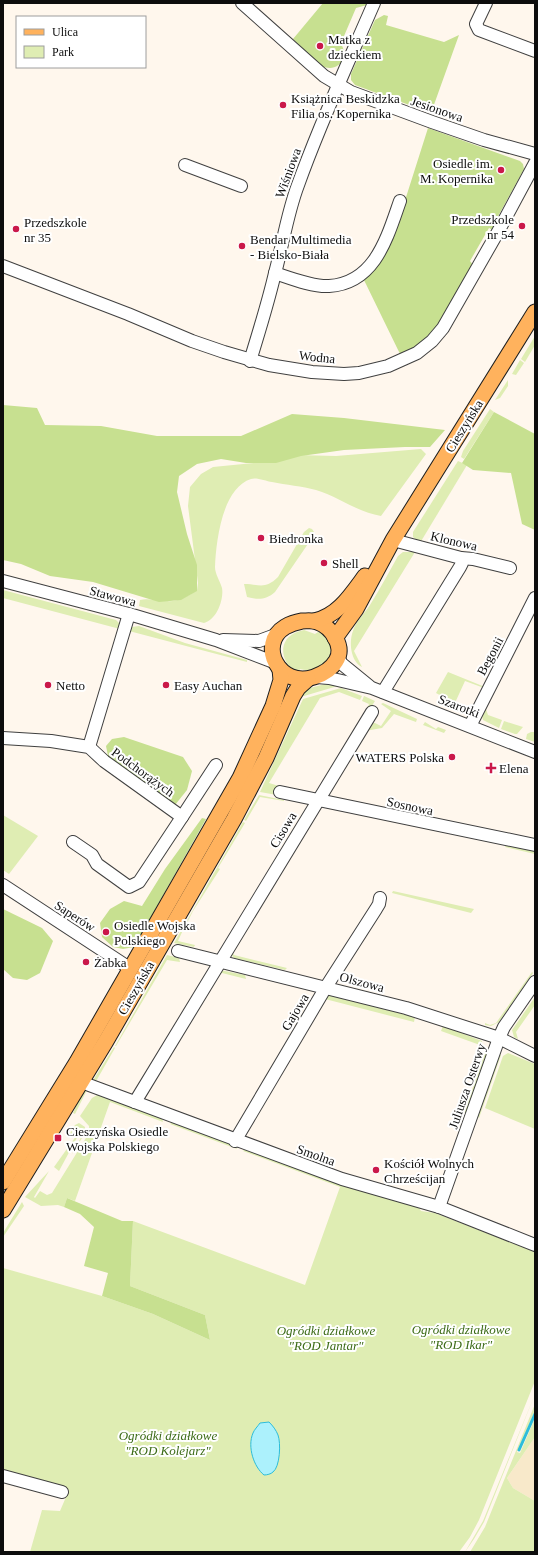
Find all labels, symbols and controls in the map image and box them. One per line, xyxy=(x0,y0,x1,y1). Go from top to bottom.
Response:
legend xyxy=(16,16,146,68)
text: Ulica xyxy=(52,25,79,39)
place label: Matka z dzieckiem xyxy=(328,32,381,62)
marker: Matka z dzieckiem xyxy=(315,41,325,51)
text: Park xyxy=(52,45,74,59)
place label: Książnica Beskidzka Filia os. Kopernika xyxy=(291,91,400,121)
street label: Jesionowa xyxy=(409,93,465,125)
marker: Książnica Beskidzka Filia os. Kopernika xyxy=(278,100,288,110)
street label: Wiśniowa xyxy=(272,146,304,200)
place label: Osiedle im. M. Kopernika xyxy=(420,156,493,186)
marker: Osiedle im. M. Kopernika xyxy=(496,165,506,175)
place label: Przedszkole nr 54 xyxy=(451,212,514,242)
place label: Przedszkole nr 35 xyxy=(24,215,87,245)
marker: Przedszkole nr 54 xyxy=(517,221,527,231)
marker: Przedszkole nr 35 xyxy=(11,224,21,234)
place label: Bendar Multimedia - Bielsko-Biała xyxy=(250,232,352,262)
marker: Bendar Multimedia - Bielsko-Biała xyxy=(237,241,247,251)
street label: Wodna xyxy=(298,348,336,366)
street label: Cieszyńska xyxy=(442,397,486,455)
street label: Klonowa xyxy=(429,528,479,554)
place label: Biedronka xyxy=(269,531,323,546)
marker: Biedronka xyxy=(256,533,266,543)
place label: Shell xyxy=(332,556,359,571)
marker: Shell xyxy=(319,558,329,568)
street label: Stawowa xyxy=(88,583,138,609)
street label: Begonii xyxy=(474,634,506,678)
place label: Netto xyxy=(56,678,85,693)
place label: Easy Auchan xyxy=(174,678,243,693)
marker: Netto xyxy=(43,680,53,690)
marker: Easy Auchan xyxy=(161,680,171,690)
street label: Szarotki xyxy=(436,691,482,721)
street label: Podchorążych xyxy=(109,744,178,800)
place label: WATERS Polska xyxy=(356,750,444,765)
marker: WATERS Polska xyxy=(447,752,457,762)
place label: Elena xyxy=(499,761,529,776)
marker: Elena xyxy=(486,763,496,773)
street label: Sosnowa xyxy=(385,794,435,818)
street label: Cisowa xyxy=(267,809,300,851)
street label: Saperów xyxy=(52,897,99,935)
place label: Osiedle Wojska Polskiego xyxy=(114,918,196,948)
marker: Osiedle Wojska Polskiego xyxy=(101,927,111,937)
place label: Żabka xyxy=(94,955,127,970)
marker: Żabka xyxy=(81,957,91,967)
street label: Cieszyńska xyxy=(115,958,157,1017)
street label: Olszowa xyxy=(338,969,386,995)
street label: Gajowa xyxy=(278,991,312,1033)
street label: Juliusza Osterwy xyxy=(445,1041,489,1131)
place label: Cieszyńska Osiedle Wojska Polskiego xyxy=(66,1124,168,1154)
marker: Cieszyńska Osiedle Wojska Polskiego xyxy=(53,1133,63,1143)
street label: Smolna xyxy=(295,1141,337,1169)
place label: Kościół Wolnych Chrześcijan xyxy=(384,1156,475,1186)
marker: Kościół Wolnych Chrześcijan xyxy=(371,1165,381,1175)
park label: Ogródki działkowe "ROD Ikar" xyxy=(412,1322,511,1352)
park label: Ogródki działkowe "ROD Jantar" xyxy=(277,1323,376,1353)
park label: Ogródki działkowe "ROD Kolejarz" xyxy=(119,1428,218,1458)

